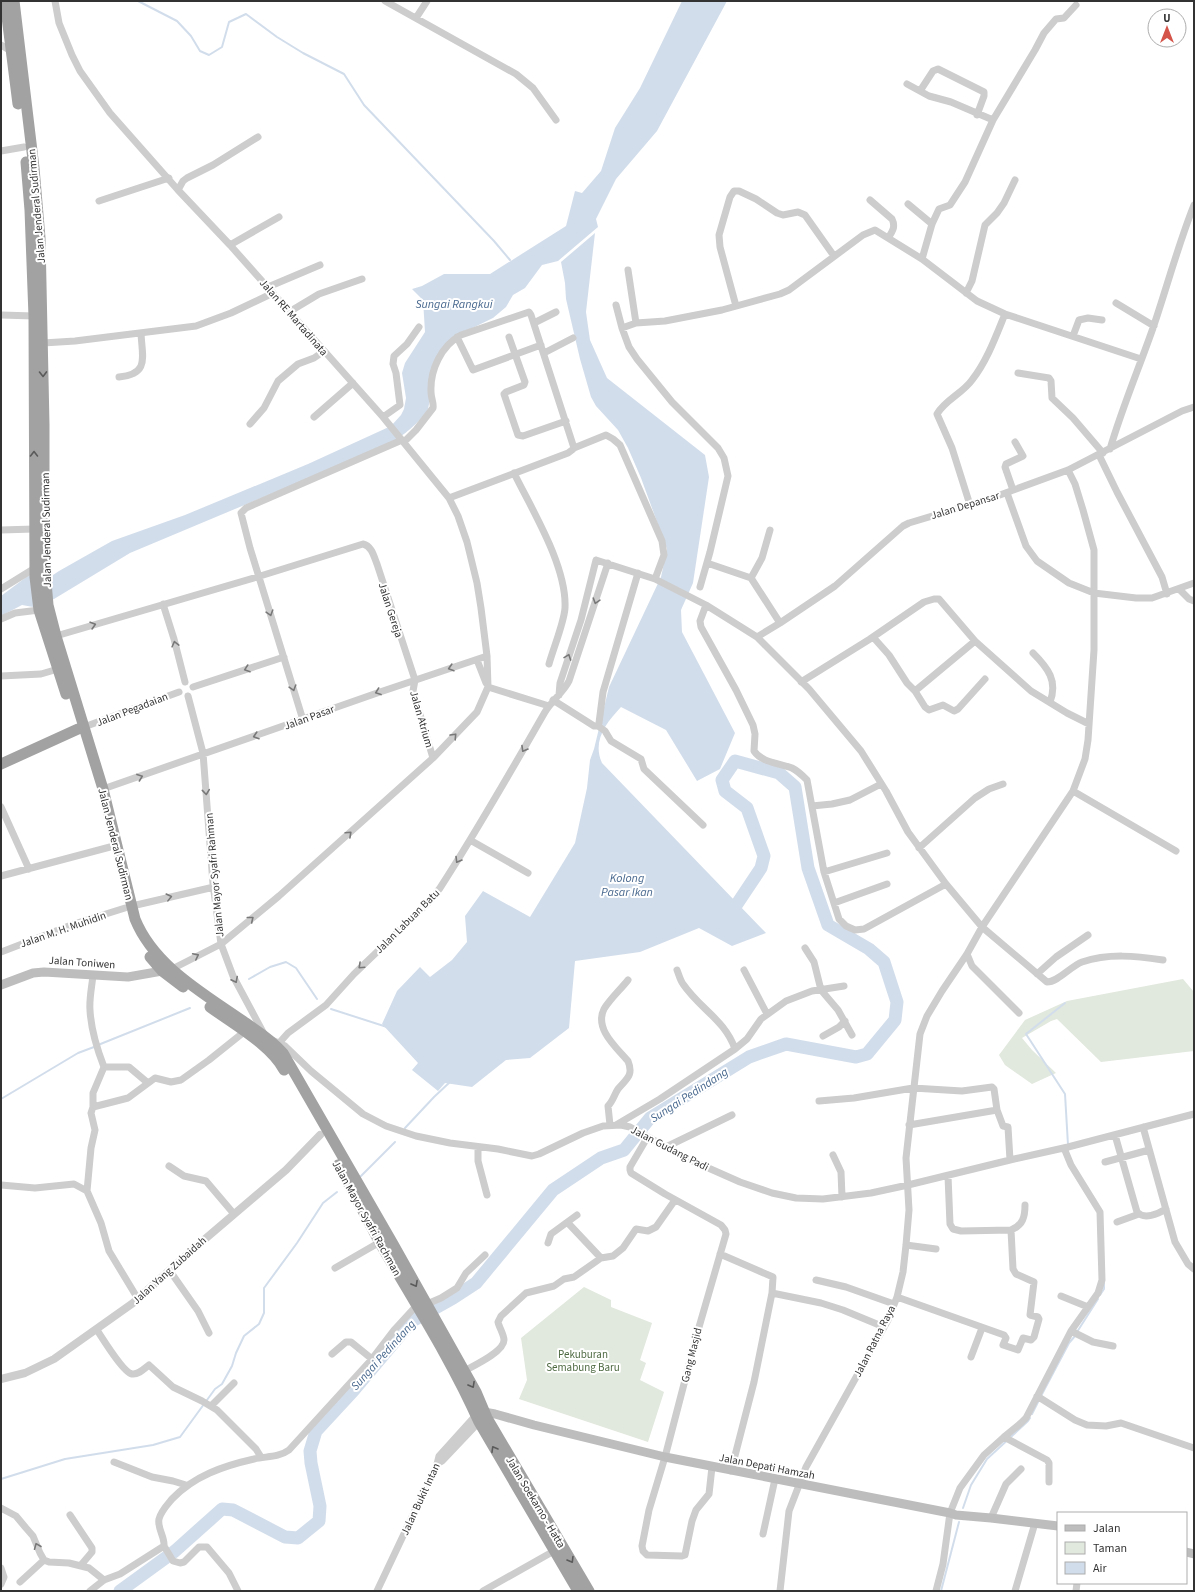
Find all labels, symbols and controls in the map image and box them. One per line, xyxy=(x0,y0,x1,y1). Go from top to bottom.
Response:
north arrow xyxy=(1147,8,1187,48)
text: U xyxy=(1163,11,1171,26)
street label: Jalan Jenderal Sudirman xyxy=(24,148,49,264)
street label: Jalan RE Martadinata xyxy=(256,276,331,359)
water label: Sungai Rangkui xyxy=(415,296,493,313)
one-way arrow xyxy=(39,371,47,377)
one-way arrow xyxy=(30,451,38,457)
street label: Jalan Jenderal Sudirman xyxy=(38,472,55,588)
street label: Jalan Depansar xyxy=(929,488,1001,523)
street label: Jalan Gereja xyxy=(375,581,406,640)
one-way arrow xyxy=(592,597,601,604)
one-way arrow xyxy=(265,610,274,617)
one-way arrow xyxy=(89,621,96,630)
one-way arrow xyxy=(172,641,180,648)
one-way arrow xyxy=(564,654,572,661)
one-way arrow xyxy=(448,663,455,672)
one-way arrow xyxy=(243,664,250,673)
one-way arrow xyxy=(288,685,297,692)
one-way arrow xyxy=(375,688,382,696)
street label: Jalan Pegadaian xyxy=(94,689,170,730)
street label: Jalan Atrium xyxy=(406,689,437,749)
street label: Jalan Pasar xyxy=(282,701,337,734)
one-way arrow xyxy=(252,731,259,739)
one-way arrow xyxy=(450,733,457,741)
one-way arrow xyxy=(522,745,529,752)
one-way arrow xyxy=(137,773,144,781)
street label: Jalan Jenderal Sudirman xyxy=(94,787,137,902)
one-way arrow xyxy=(202,789,211,795)
street label: Jalan Mayor Syafri Rahman xyxy=(202,812,227,938)
one-way arrow xyxy=(344,831,352,839)
one-way arrow xyxy=(455,856,462,863)
water label: Kolong Pasar Ikan xyxy=(601,870,653,901)
street label: Jalan Labuan Batu xyxy=(372,886,443,957)
one-way arrow xyxy=(166,894,173,902)
street label: Jalan M. H. Muhidin xyxy=(18,908,108,951)
one-way arrow xyxy=(247,917,254,924)
street label: Jalan Toniwen xyxy=(48,953,116,972)
one-way arrow xyxy=(192,953,200,961)
one-way arrow xyxy=(359,962,366,969)
one-way arrow xyxy=(231,976,238,983)
water label: Sungai Pedindang xyxy=(647,1064,732,1127)
street label: Jalan Gudang Padi xyxy=(628,1122,711,1175)
street label: Jalan Mayor Syafri Rachman xyxy=(329,1158,405,1279)
street label: Jalan Yang Zubaidah xyxy=(129,1233,210,1308)
one-way arrow xyxy=(411,1279,418,1287)
street label: Jalan Ratna Raya xyxy=(850,1303,899,1380)
water label: Sungai Pedindang xyxy=(347,1316,420,1394)
street label: Gang Masjid xyxy=(677,1326,706,1384)
park label: Pekuburan Semabung Baru xyxy=(546,1347,620,1375)
one-way arrow xyxy=(467,1381,474,1388)
one-way arrow xyxy=(492,1445,499,1453)
street label: Jalan Depati Hamzah xyxy=(718,1450,816,1483)
street label: Jalan Soekarno - Hatta xyxy=(502,1454,569,1551)
street label: Jalan Bukit Intan xyxy=(397,1461,444,1538)
legend xyxy=(1057,1512,1187,1584)
text: Jalan xyxy=(1093,1520,1120,1537)
text: Taman xyxy=(1093,1540,1127,1557)
one-way arrow xyxy=(33,1543,41,1550)
one-way arrow xyxy=(566,1556,573,1563)
text: Air xyxy=(1093,1560,1107,1577)

